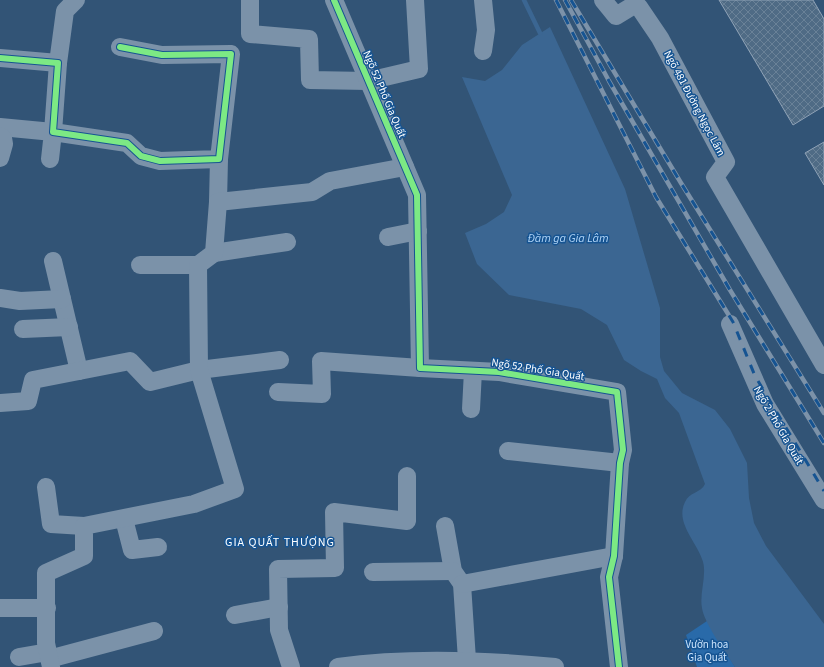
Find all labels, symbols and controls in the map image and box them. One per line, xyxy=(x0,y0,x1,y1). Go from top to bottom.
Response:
street label: Ngõ 52 Phố Gia Quất xyxy=(359,48,410,141)
street label: Ngõ 481 Đường Ngọc Lâm xyxy=(660,48,729,159)
water label: Đầm ga Gia Lâm xyxy=(527,230,609,247)
street label: Ngõ 52 Phố Gia Quất xyxy=(490,355,586,384)
street label: Ngõ 2 Phố Gia Quất xyxy=(750,383,807,467)
district label: GIA QUẤT THƯỢNG xyxy=(225,534,335,551)
park label: Vườn hoa Gia Quất xyxy=(686,637,728,665)

